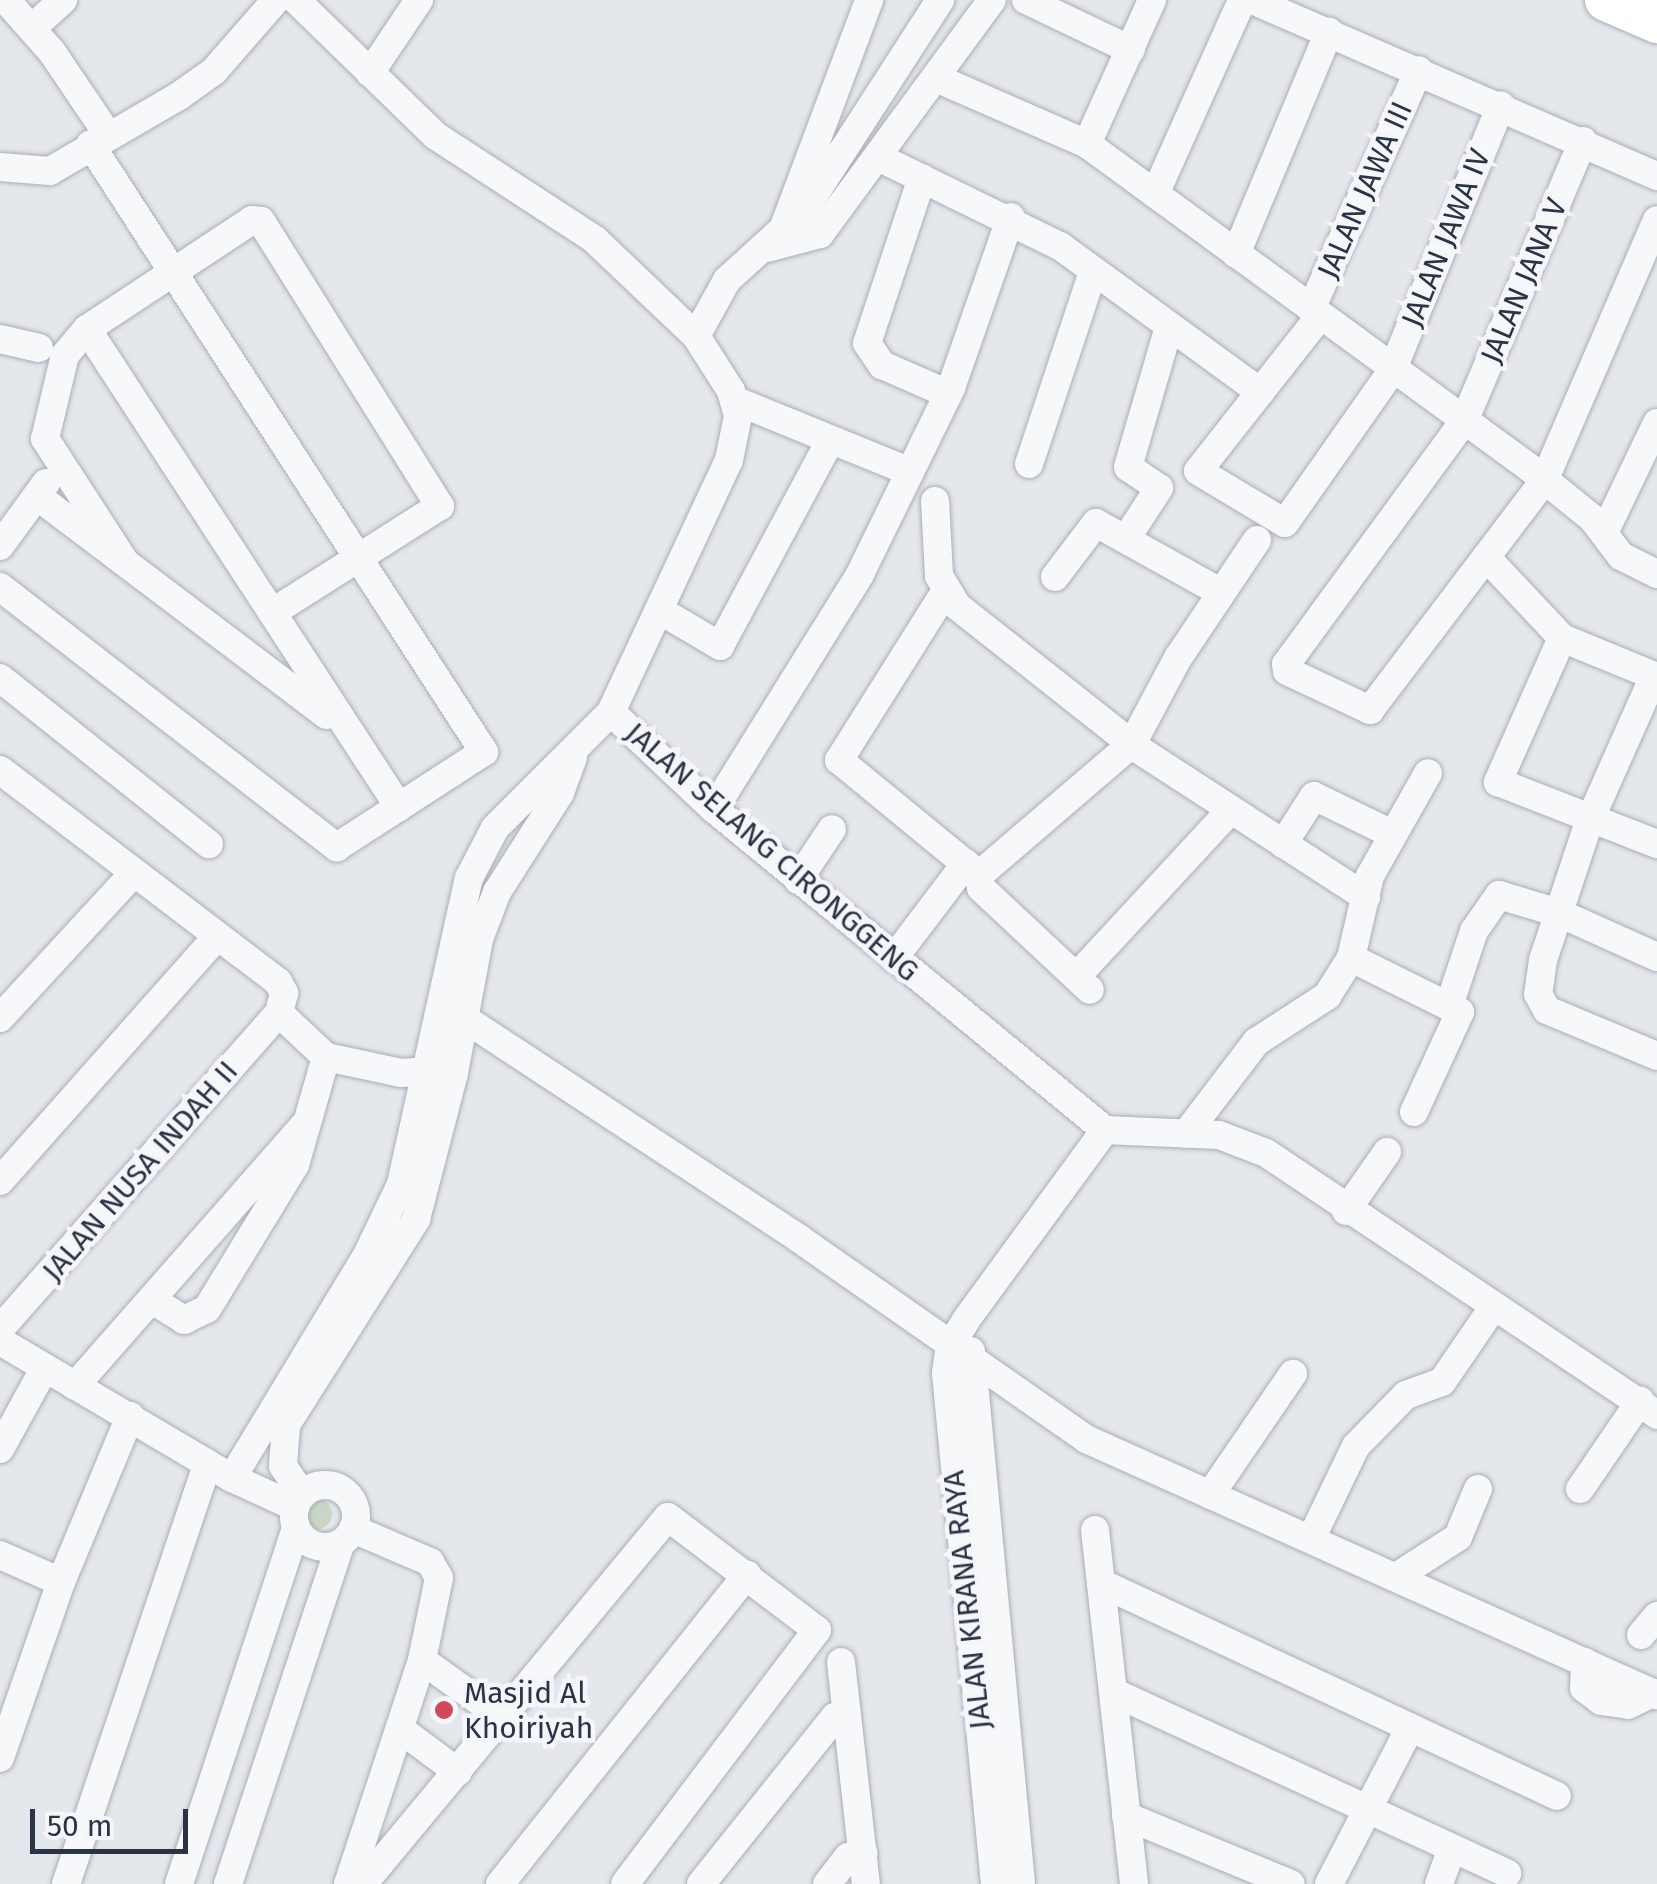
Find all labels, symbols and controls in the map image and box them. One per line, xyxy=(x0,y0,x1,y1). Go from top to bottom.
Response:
street label: JALAN JAWA III xyxy=(1310,96,1420,284)
street label: JALAN JAWA IV xyxy=(1394,144,1498,332)
street label: JALAN JANA V xyxy=(1473,193,1575,369)
street label: JALAN SELANG CIRONGGENG xyxy=(618,715,926,989)
street label: JALAN NUSA INDAH II xyxy=(35,1054,245,1288)
street label: JALAN KIRANA RAYA xyxy=(935,1469,999,1731)
place label: Masjid Al Khoiriyah xyxy=(464,1675,593,1746)
marker: Masjid Al Khoiriyah xyxy=(433,1699,455,1721)
scale bar xyxy=(35,1789,192,1851)
text: 50 m xyxy=(47,1808,112,1844)

